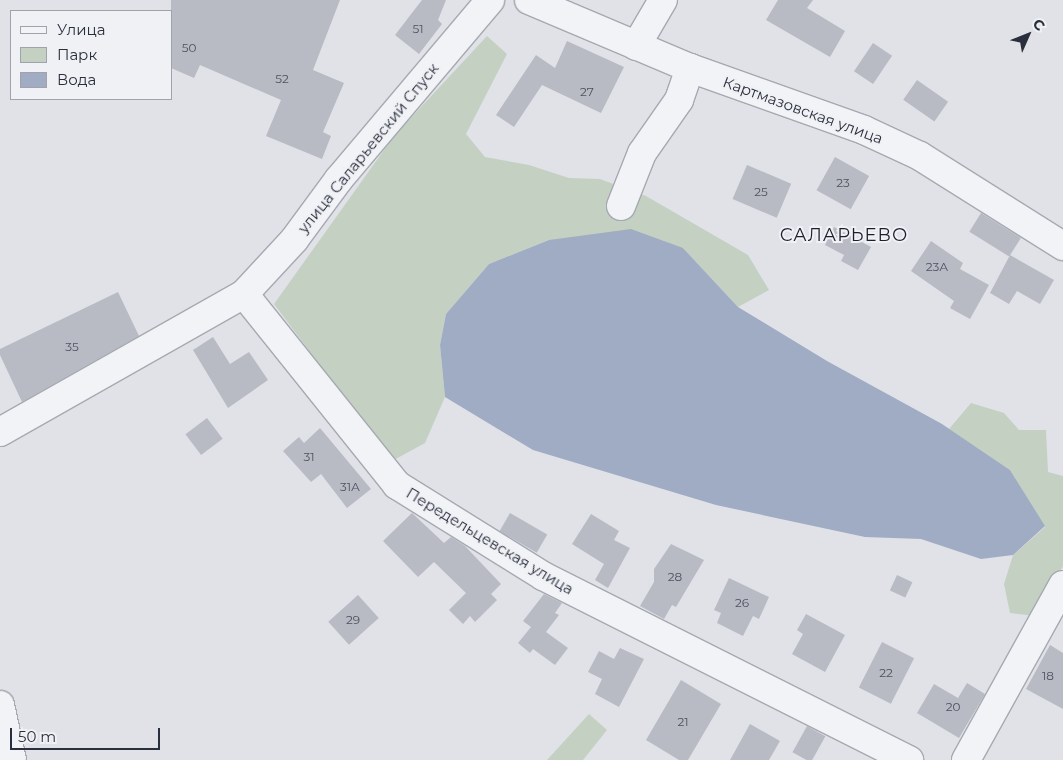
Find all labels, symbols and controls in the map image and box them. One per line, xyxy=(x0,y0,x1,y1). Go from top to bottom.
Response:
legend xyxy=(10,10,172,100)
north arrow xyxy=(1003,10,1053,60)
text: С xyxy=(1029,15,1049,34)
text: Улица xyxy=(57,20,105,39)
house number: 51 xyxy=(412,22,424,36)
house number: 50 xyxy=(182,41,196,55)
text: Парк xyxy=(57,45,97,64)
street label: улица Саларьевский Спуск xyxy=(294,59,442,237)
text: Вода xyxy=(57,70,96,89)
house number: 52 xyxy=(275,72,289,86)
street label: Картмазовская улица xyxy=(721,73,885,147)
house number: 27 xyxy=(580,85,594,99)
house number: 23 xyxy=(836,176,850,190)
house number: 25 xyxy=(754,185,768,199)
district label: САЛАРЬЕВО xyxy=(779,224,909,246)
house number: 23А xyxy=(926,260,948,274)
house number: 35 xyxy=(65,340,79,354)
house number: 31 xyxy=(303,450,315,464)
house number: 31А xyxy=(340,480,360,494)
street label: Передельцевская улица xyxy=(403,484,577,598)
house number: 28 xyxy=(668,570,682,584)
house number: 26 xyxy=(735,596,749,610)
house number: 29 xyxy=(346,613,360,627)
house number: 22 xyxy=(879,666,893,680)
house number: 18 xyxy=(1042,669,1054,683)
house number: 20 xyxy=(946,700,960,714)
house number: 21 xyxy=(677,715,689,729)
scale bar xyxy=(12,718,162,750)
text: 50 m xyxy=(18,727,56,746)

